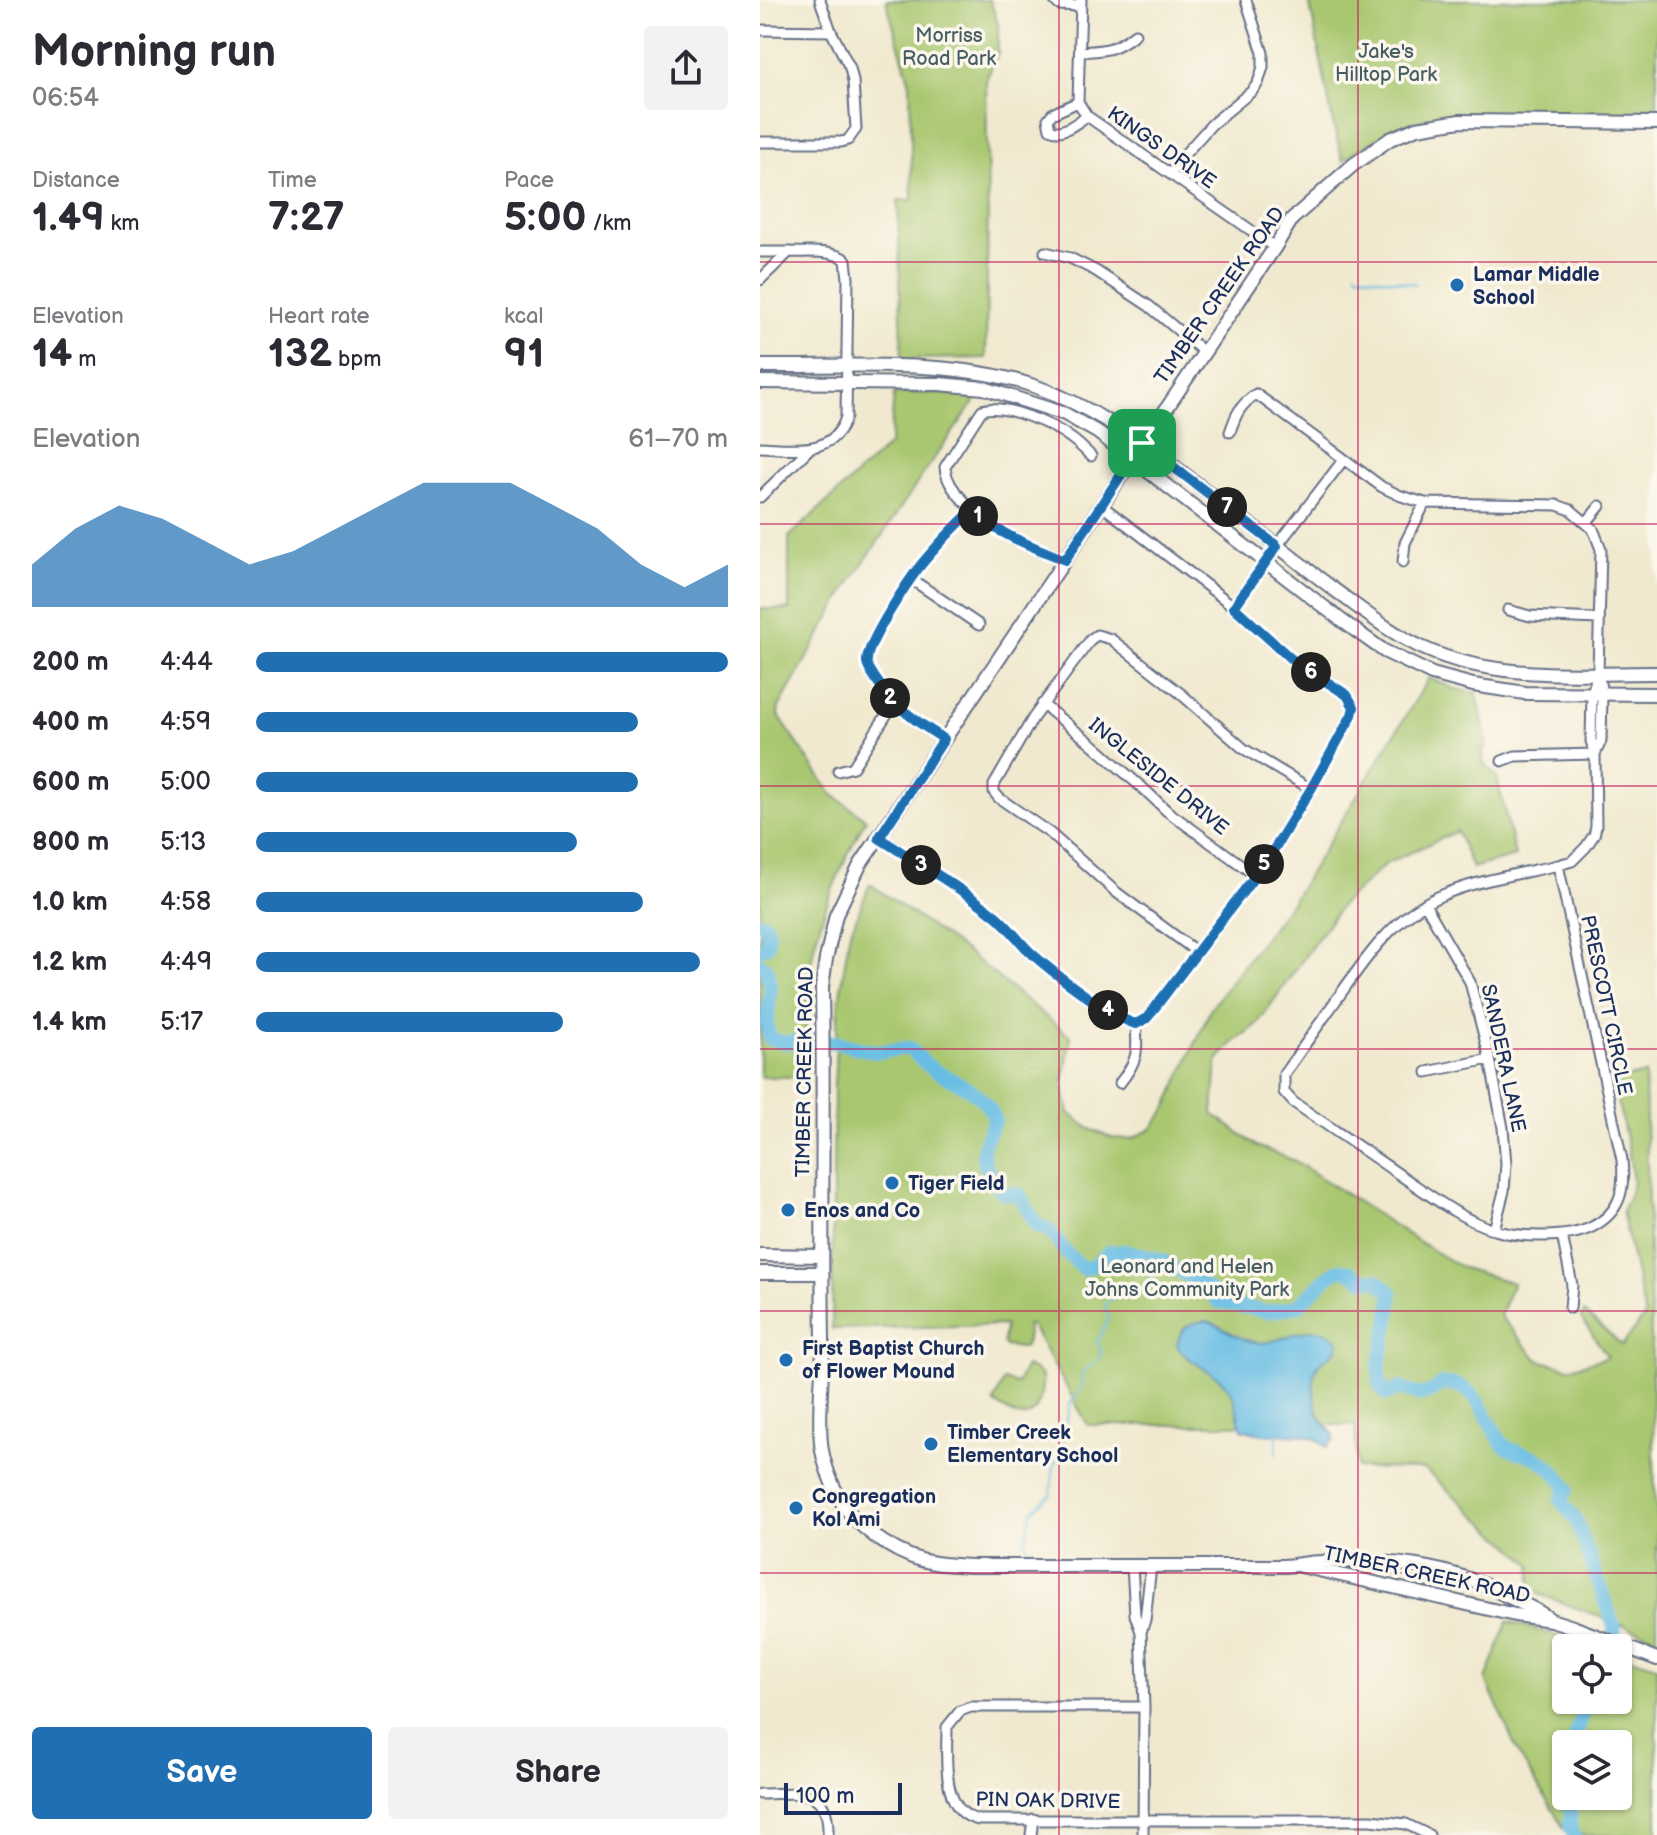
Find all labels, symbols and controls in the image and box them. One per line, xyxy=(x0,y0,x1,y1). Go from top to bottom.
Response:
park label: Morriss Road Park xyxy=(902,24,996,71)
text: Morning run xyxy=(32,26,276,79)
button: share xyxy=(644,26,728,110)
park label: Jake's Hilltop Park xyxy=(1335,40,1437,87)
text: 06:54 xyxy=(32,83,99,114)
street label: KINGS DRIVE xyxy=(1102,102,1220,194)
text: Distance xyxy=(32,167,120,194)
text: Time xyxy=(268,167,317,194)
text: Pace xyxy=(504,167,554,194)
text: 1.49 xyxy=(32,194,105,242)
text: 7:27 xyxy=(268,194,345,242)
text: 5:00 xyxy=(504,194,587,242)
street label: TIMBER CREEK ROAD xyxy=(1150,202,1290,389)
text: km xyxy=(105,210,140,237)
text: /km xyxy=(587,210,631,237)
place label: Lamar Middle School xyxy=(1473,263,1600,310)
marker: Lamar Middle School xyxy=(1448,276,1466,294)
text: Elevation xyxy=(32,303,124,330)
text: Heart rate xyxy=(268,303,370,330)
text: kcal xyxy=(504,303,543,330)
text: 14 xyxy=(32,330,72,378)
text: 132 xyxy=(268,330,332,378)
text: 91 xyxy=(504,330,544,378)
text: m xyxy=(72,346,97,373)
text: bpm xyxy=(332,346,381,373)
pin xyxy=(1108,409,1176,477)
icon: arrive xyxy=(1120,421,1164,465)
text: Elevation xyxy=(32,424,140,455)
text: 61–70 m xyxy=(628,424,728,455)
pin: 7 xyxy=(1207,487,1247,527)
text: 7 xyxy=(1221,493,1233,520)
pin: 1 xyxy=(958,496,998,536)
text: 1 xyxy=(973,502,983,529)
text: 200 m xyxy=(32,647,109,678)
text: 4:44 xyxy=(160,647,213,678)
pin: 6 xyxy=(1291,652,1331,692)
text: 6 xyxy=(1304,658,1318,685)
pin: 2 xyxy=(870,678,910,718)
text: 2 xyxy=(883,684,897,711)
text: 400 m xyxy=(32,707,109,738)
text: 4:59 xyxy=(160,707,211,738)
street label: INGLESIDE DRIVE xyxy=(1084,713,1233,841)
text: 600 m xyxy=(32,767,109,798)
text: 5:00 xyxy=(160,767,211,798)
text: 800 m xyxy=(32,827,109,858)
text: 5:13 xyxy=(160,827,206,858)
pin: 5 xyxy=(1244,844,1284,884)
pin: 3 xyxy=(901,845,941,885)
text: 5 xyxy=(1258,850,1270,877)
text: 3 xyxy=(915,851,927,878)
text: 1.0 km xyxy=(32,887,108,918)
text: 4:58 xyxy=(160,887,211,918)
street label: PRESCOTT CIRCLE xyxy=(1575,913,1637,1097)
text: 1.2 km xyxy=(32,947,107,978)
text: 4:49 xyxy=(160,947,212,978)
street label: TIMBER CREEK ROAD xyxy=(791,966,819,1178)
street label: SANDERA LANE xyxy=(1476,982,1530,1135)
pin: 4 xyxy=(1088,990,1128,1030)
text: 4 xyxy=(1102,996,1114,1023)
text: 1.4 km xyxy=(32,1007,107,1038)
text: 5:17 xyxy=(160,1007,203,1038)
place label: Tiger Field xyxy=(908,1172,1004,1196)
marker: Tiger Field xyxy=(883,1174,901,1192)
place label: Enos and Co xyxy=(804,1199,920,1223)
marker: Enos and Co xyxy=(779,1201,797,1219)
park label: Leonard and Helen Johns Community Park xyxy=(1085,1255,1289,1302)
place label: First Baptist Church of Flower Mound xyxy=(802,1337,984,1384)
marker: First Baptist Church of Flower Mound xyxy=(777,1351,795,1369)
place label: Timber Creek Elementary School xyxy=(947,1421,1118,1468)
marker: Timber Creek Elementary School xyxy=(922,1435,940,1453)
place label: Congregation Kol Ami xyxy=(812,1485,936,1532)
marker: Congregation Kol Ami xyxy=(787,1499,805,1517)
street label: TIMBER CREEK ROAD xyxy=(1321,1541,1532,1609)
map controls xyxy=(1552,1634,1632,1810)
button: locate xyxy=(1552,1634,1632,1714)
button: Save xyxy=(32,1727,372,1819)
button: Share xyxy=(388,1727,728,1819)
button: layers xyxy=(1552,1730,1632,1810)
scale bar xyxy=(784,1779,902,1815)
text: 100 m xyxy=(796,1783,855,1810)
street label: PIN OAK DRIVE xyxy=(975,1788,1121,1814)

